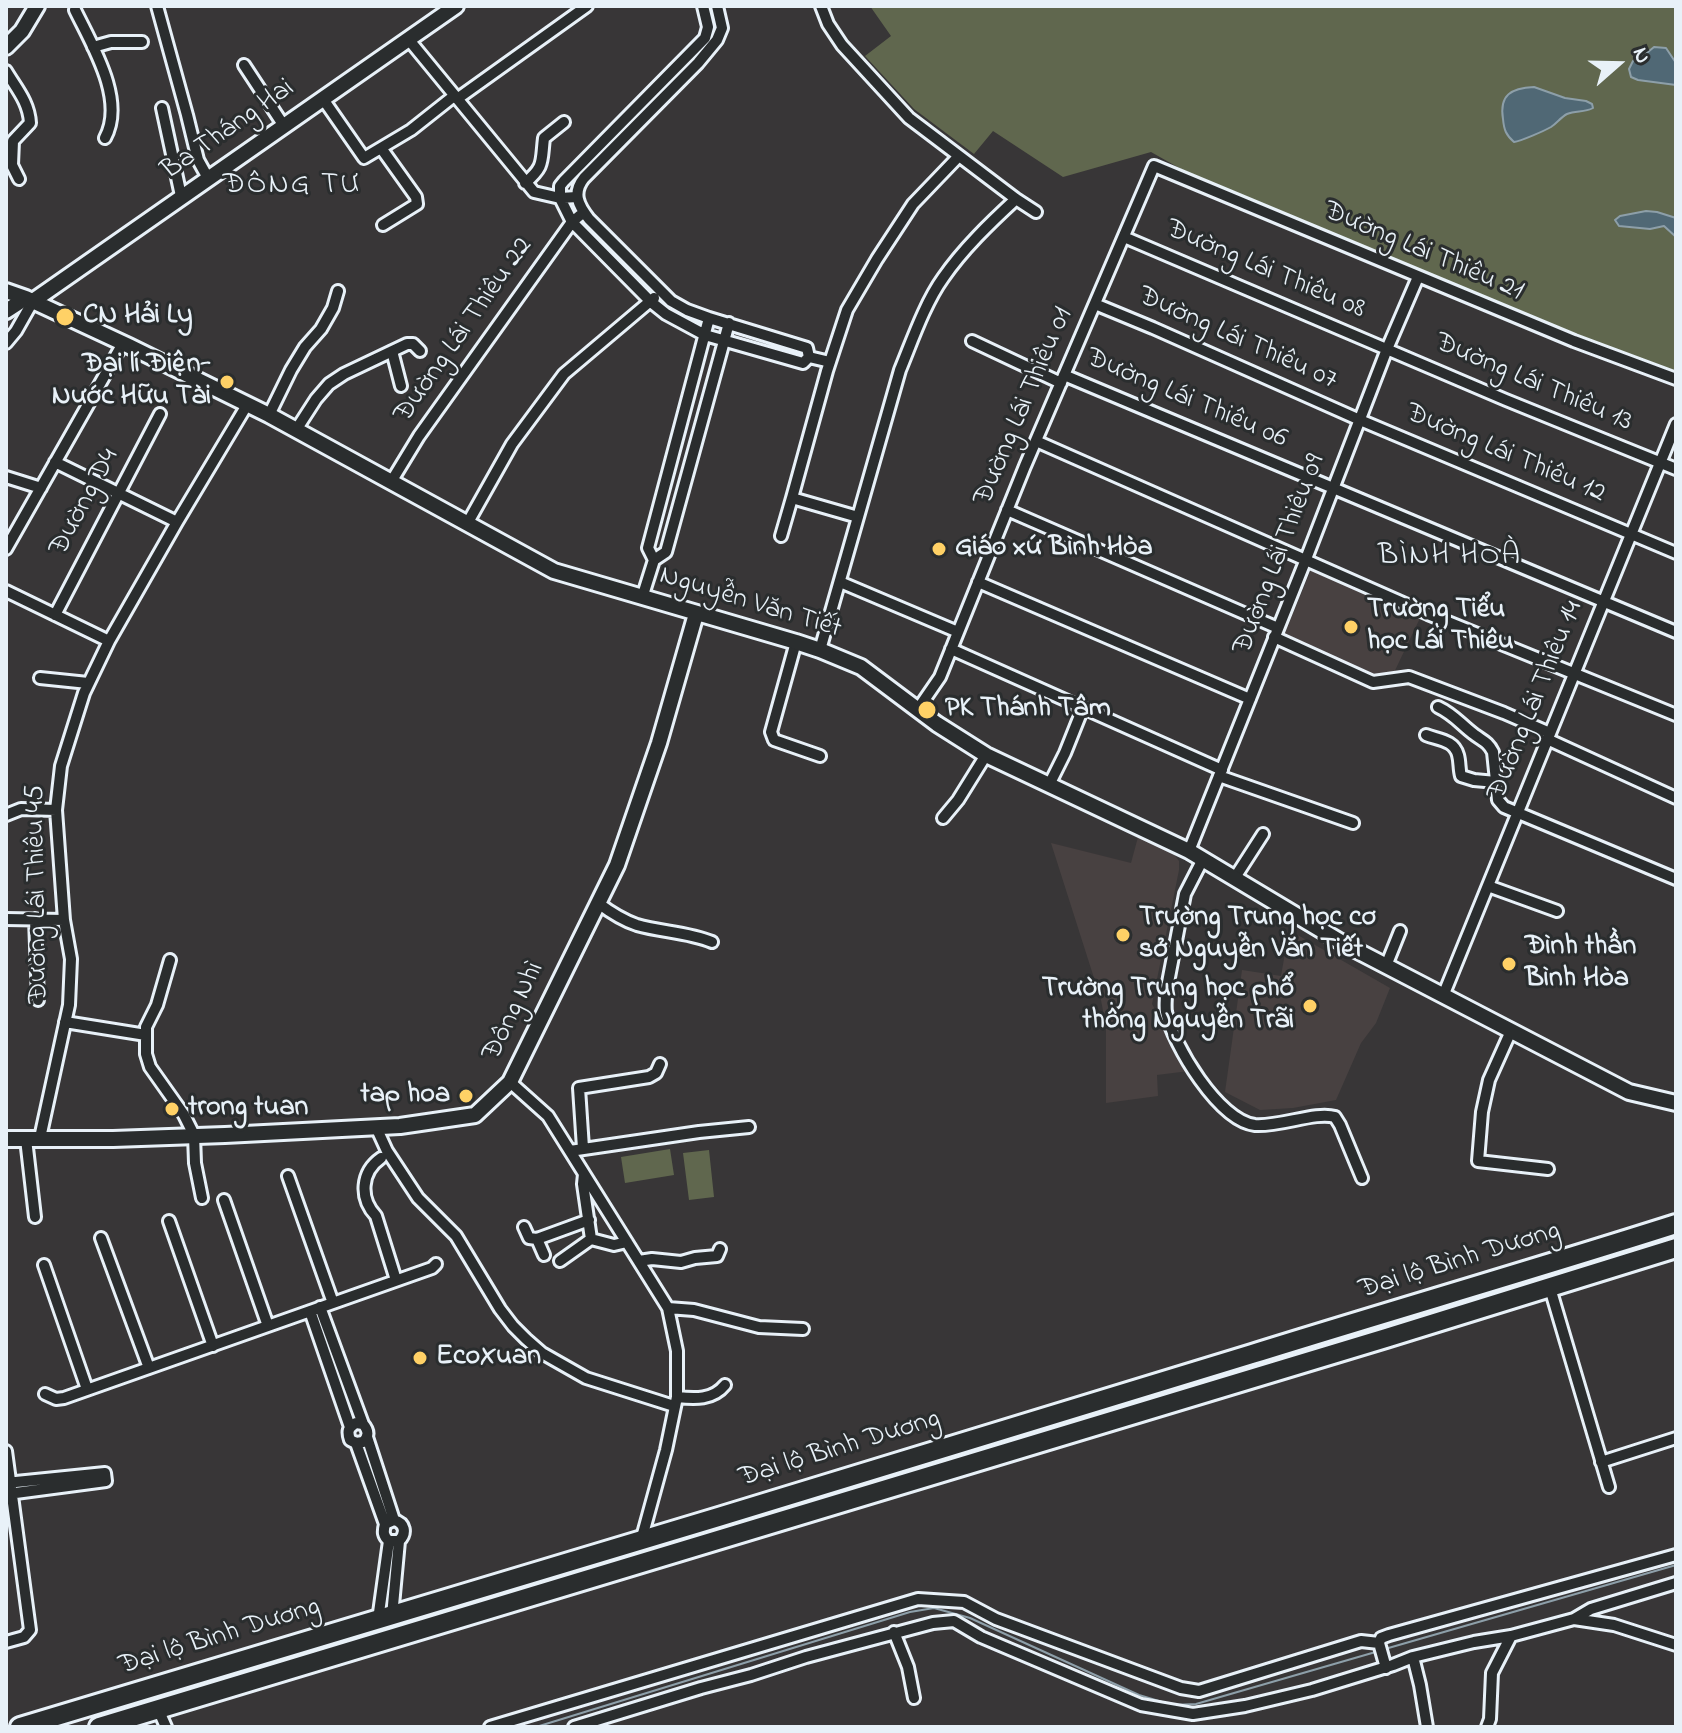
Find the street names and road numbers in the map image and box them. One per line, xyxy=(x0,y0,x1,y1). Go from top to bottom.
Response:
street label: Ba Tháng Hai xyxy=(156,73,302,189)
street label: Đường Lái Thiêu 21 xyxy=(1318,196,1528,310)
street label: Đường Lái Thiêu 08 xyxy=(1160,214,1370,328)
street label: Đường Lái Thiêu 22 xyxy=(389,232,541,430)
street label: Đường Lái Thiêu 07 xyxy=(1132,281,1342,399)
street label: Đường Lái Thiêu 01 xyxy=(968,303,1082,511)
street label: Đường Lái Thiêu 13 xyxy=(1429,327,1637,441)
street label: Đường Lái Thiêu 06 xyxy=(1080,342,1292,458)
street label: Đường Lái Thiêu 12 xyxy=(1400,398,1610,512)
street label: Đường D4 xyxy=(44,444,128,562)
street label: Đường Lái Thiêu 09 xyxy=(1227,450,1335,660)
street label: Nguyễn Văn Tiết xyxy=(655,560,845,648)
street label: Đường Lái Thiêu 14 xyxy=(1482,597,1592,805)
street label: Đường Lái Thiêu 45 xyxy=(20,785,58,1003)
street label: Đông Nhì xyxy=(477,957,553,1067)
street label: Đại lộ Bình Dương xyxy=(1355,1215,1565,1309)
street label: Đại lộ Bình Dương xyxy=(735,1403,945,1497)
street label: Đại lộ Bình Dương xyxy=(115,1591,325,1685)

